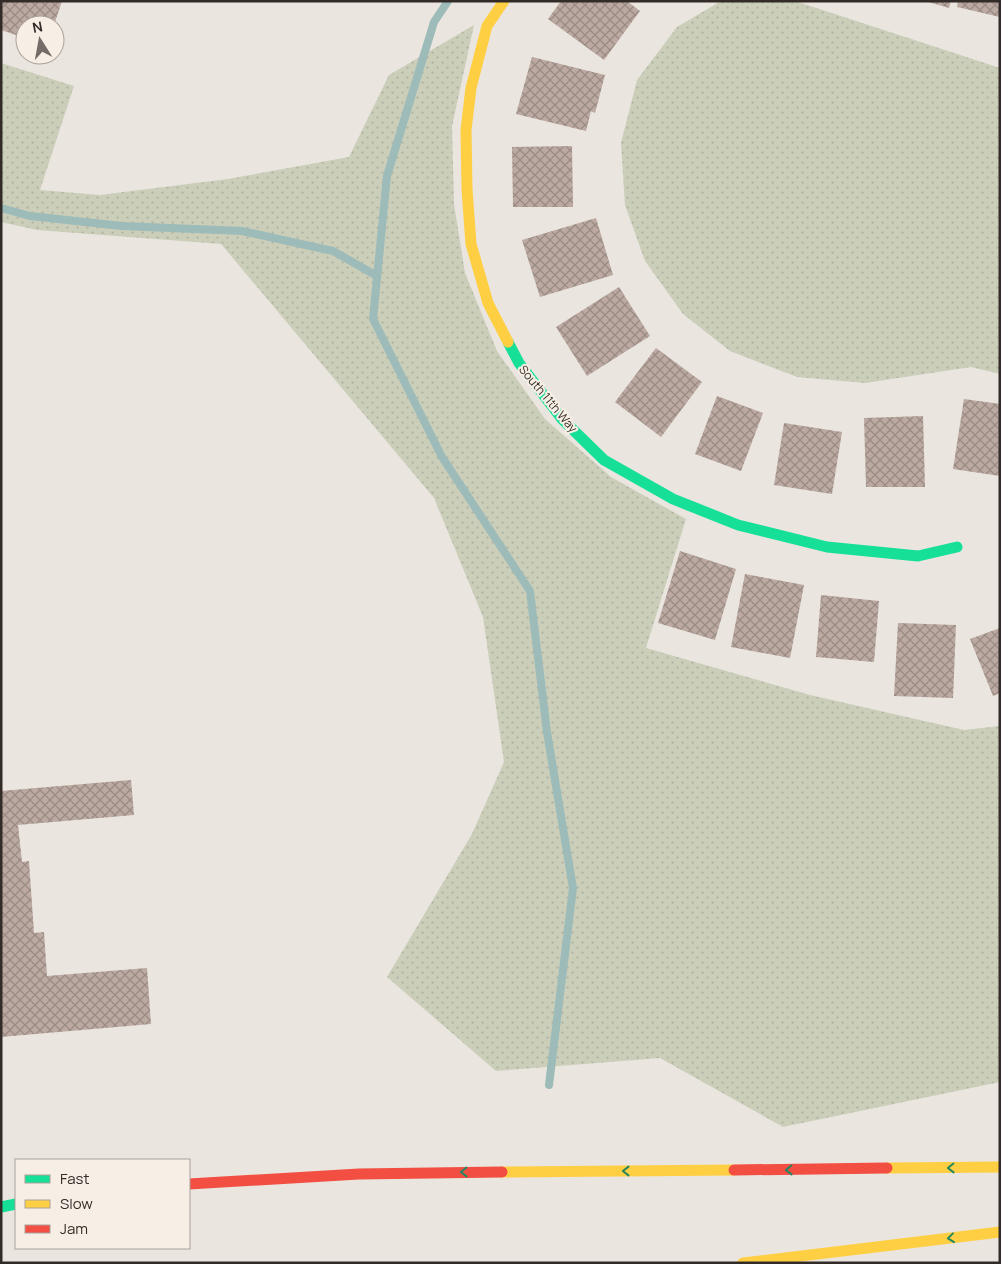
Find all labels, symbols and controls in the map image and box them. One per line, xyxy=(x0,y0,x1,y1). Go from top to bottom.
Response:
north arrow xyxy=(15,15,65,65)
text: N xyxy=(31,16,44,37)
street label: South 11th Way xyxy=(515,361,582,436)
legend xyxy=(15,1159,190,1249)
one-way arrow xyxy=(947,1163,954,1173)
one-way arrow xyxy=(784,1165,792,1175)
one-way arrow xyxy=(622,1166,630,1176)
one-way arrow xyxy=(459,1167,467,1177)
text: Fast xyxy=(60,1168,89,1189)
text: Slow xyxy=(60,1193,93,1214)
text: Jam xyxy=(60,1218,88,1239)
one-way arrow xyxy=(947,1232,955,1243)

